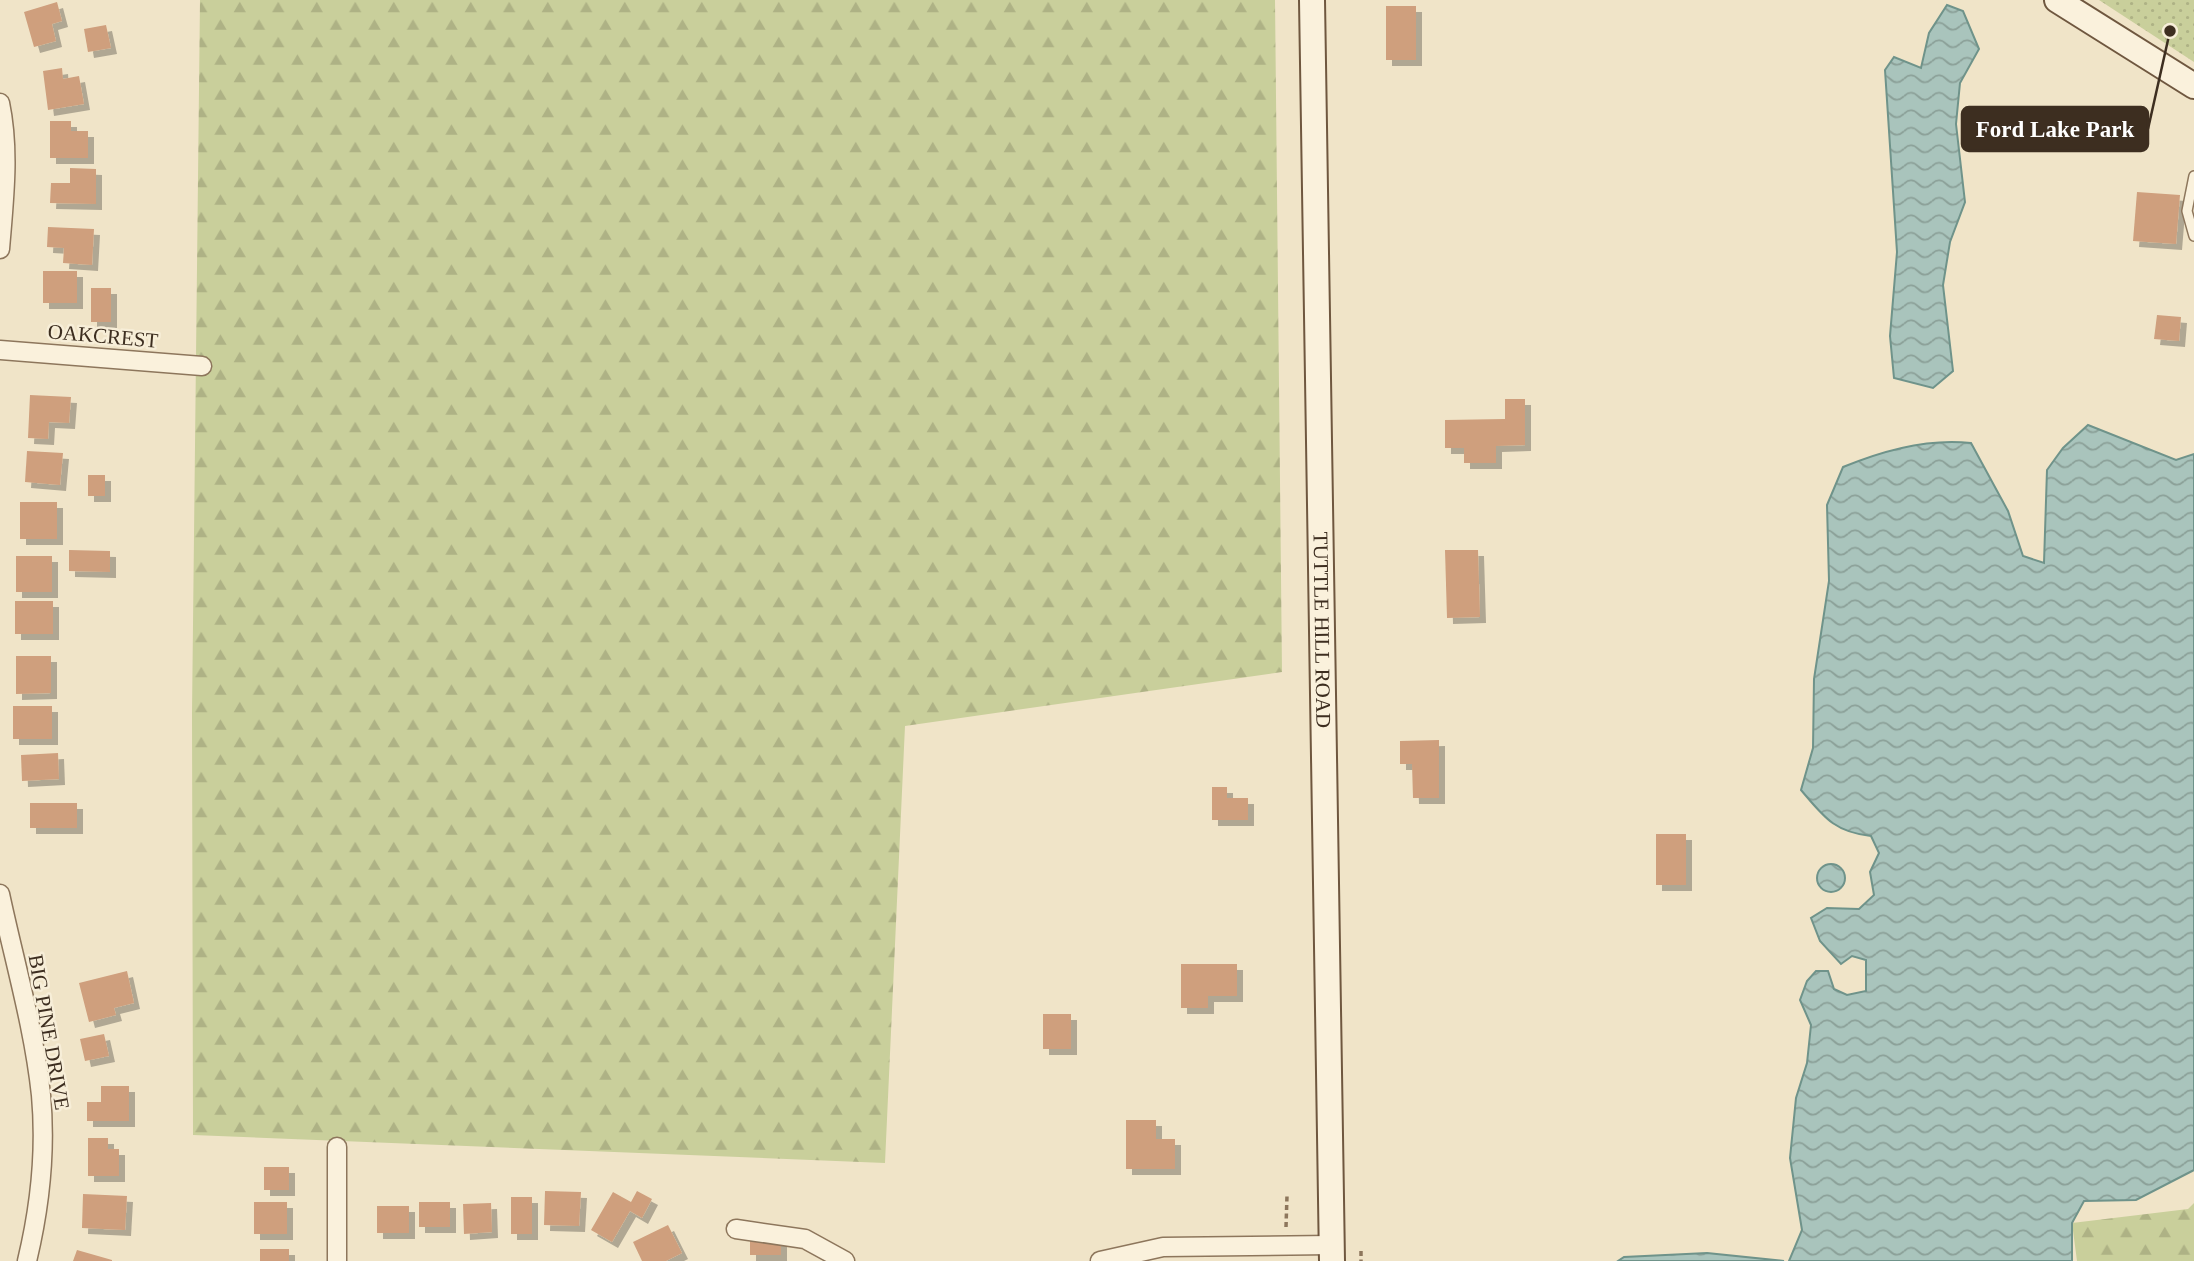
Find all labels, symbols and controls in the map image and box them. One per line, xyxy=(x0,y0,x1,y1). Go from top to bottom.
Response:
callout: Ford Lake Park xyxy=(1962,107,2148,151)
text: Ford Lake Park xyxy=(1976,117,2134,142)
street label: OAKCREST xyxy=(47,319,159,353)
street label: TUTTLE HILL ROAD xyxy=(1308,532,1336,728)
street label: BIG PINE DRIVE xyxy=(24,952,74,1112)

